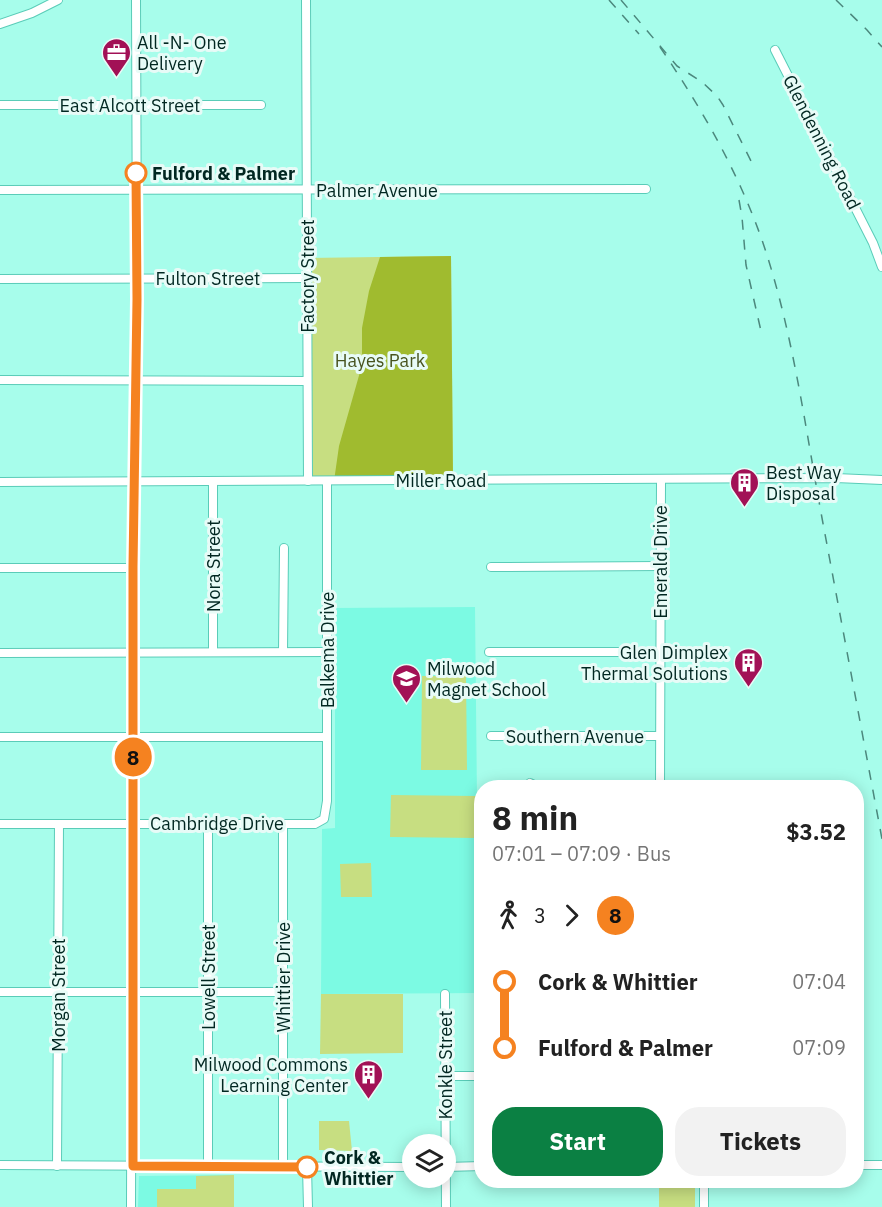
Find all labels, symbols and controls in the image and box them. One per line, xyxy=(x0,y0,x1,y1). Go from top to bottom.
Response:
place label: All -N- One Delivery xyxy=(137,31,227,75)
office icon: All -N- One Delivery xyxy=(100,36,132,78)
street label: Glendenning Road xyxy=(778,71,866,213)
street label: East Alcott Street xyxy=(60,94,200,117)
marker: Fulford & Palmer xyxy=(125,162,147,184)
place label: Fulford & Palmer xyxy=(152,162,295,185)
street label: Palmer Avenue xyxy=(316,179,438,202)
street label: Factory Street xyxy=(296,219,319,333)
street label: Fulton Street xyxy=(156,267,260,290)
park label: Hayes Park xyxy=(335,349,426,372)
place label: Best Way Disposal xyxy=(766,461,841,505)
building icon: Best Way Disposal xyxy=(729,466,761,508)
street label: Miller Road xyxy=(396,469,486,492)
street label: Emerald Drive xyxy=(649,505,672,619)
street label: Nora Street xyxy=(202,520,225,612)
street label: Balkema Drive xyxy=(316,592,339,708)
place label: Glen Dimplex Thermal Solutions xyxy=(581,641,728,685)
building icon: Glen Dimplex Thermal Solutions xyxy=(733,646,765,688)
place label: Milwood Magnet School xyxy=(427,657,546,701)
school or university icon: Milwood Magnet School xyxy=(390,662,422,704)
street label: Southern Avenue xyxy=(506,725,644,748)
line badge: 8 xyxy=(114,738,152,777)
text: 8 xyxy=(127,743,139,771)
text: 8 min xyxy=(492,796,578,839)
street label: Cambridge Drive xyxy=(150,812,284,835)
text: $3.52 xyxy=(786,817,846,846)
text: 07:01 – 07:09 · Bus xyxy=(492,840,671,867)
icon: walk xyxy=(492,899,525,932)
icon: forward xyxy=(555,899,588,932)
text: 8 xyxy=(609,901,622,929)
text: 3 xyxy=(534,902,546,929)
street label: Whittier Drive xyxy=(272,922,295,1032)
street label: Lowell Street xyxy=(197,924,220,1030)
street label: Morgan Street xyxy=(47,938,70,1052)
text: Cork & Whittier xyxy=(538,967,698,996)
text: 07:04 xyxy=(792,968,846,995)
street label: Konkle Street xyxy=(434,1010,457,1120)
text: Fulford & Palmer xyxy=(538,1033,713,1062)
text: 07:09 xyxy=(792,1034,846,1061)
place label: Milwood Commons Learning Center xyxy=(194,1053,348,1097)
building icon: Milwood Commons Learning Center xyxy=(353,1058,385,1100)
button: Start xyxy=(492,1107,663,1176)
button: Tickets xyxy=(675,1107,846,1176)
map controls xyxy=(402,1134,456,1188)
button: layers xyxy=(402,1134,456,1188)
place label: Cork & Whittier xyxy=(324,1146,394,1190)
marker: Cork & Whittier xyxy=(296,1156,318,1178)

